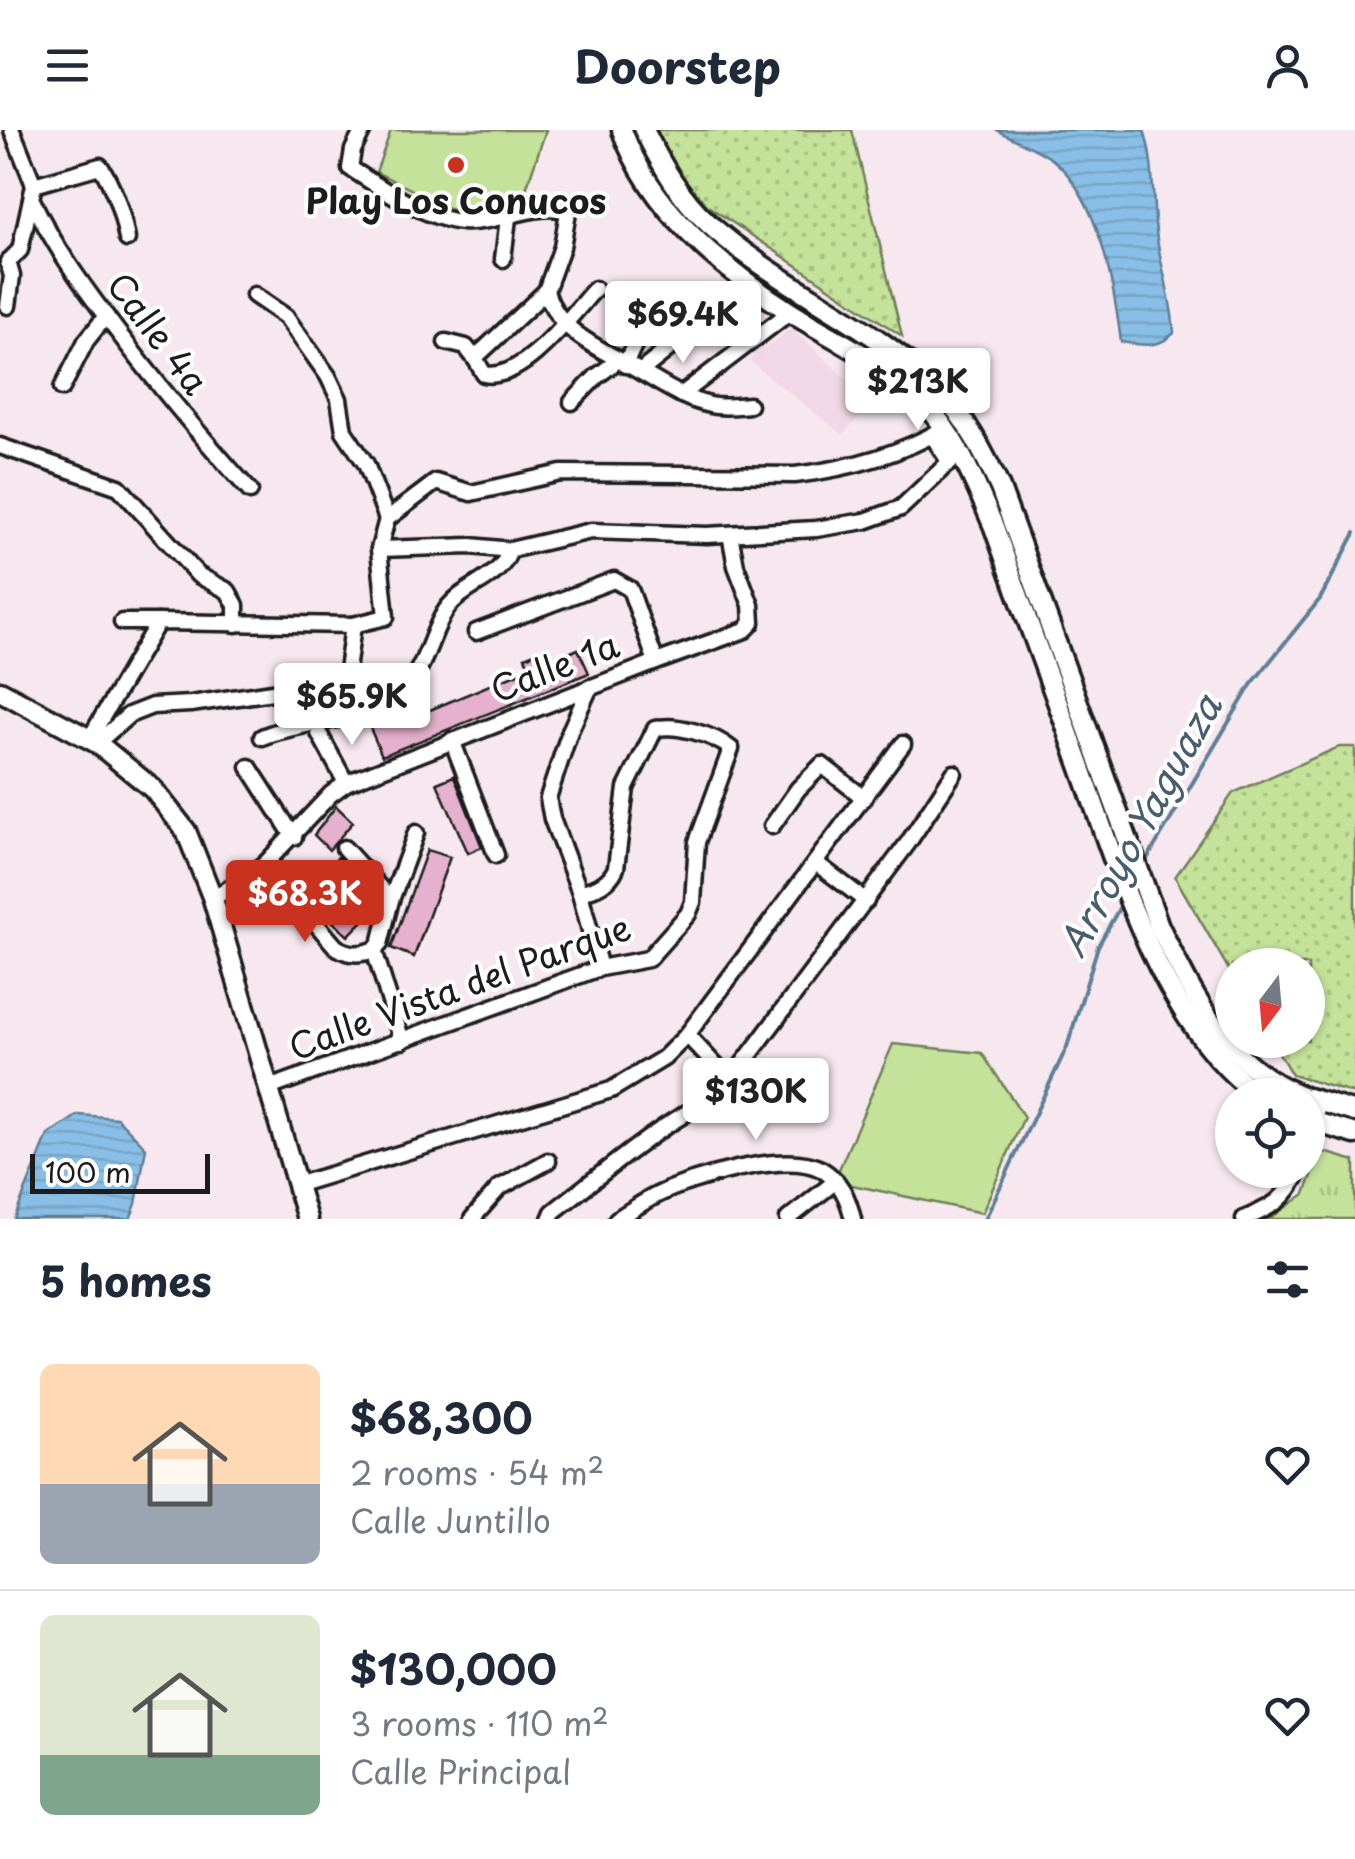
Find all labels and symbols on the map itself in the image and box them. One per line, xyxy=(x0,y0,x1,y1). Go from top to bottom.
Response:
marker: Play Los Conucos xyxy=(445,154,467,176)
place label: Play Los Conucos xyxy=(306,173,606,226)
street label: Calle 4a xyxy=(95,260,223,405)
pin: $69.4K xyxy=(602,281,764,366)
pin: $213K xyxy=(848,348,988,433)
street label: Calle 1a xyxy=(482,617,626,714)
pin: $65.9K xyxy=(271,663,433,748)
water label: Arroyo Yaguaza xyxy=(1043,682,1235,966)
pin: $68.3K xyxy=(224,860,386,945)
street label: Calle Vista del Parque xyxy=(281,899,638,1072)
north arrow xyxy=(1215,948,1325,1058)
pin: $130K xyxy=(686,1058,826,1143)
scale bar xyxy=(30,1149,210,1194)

